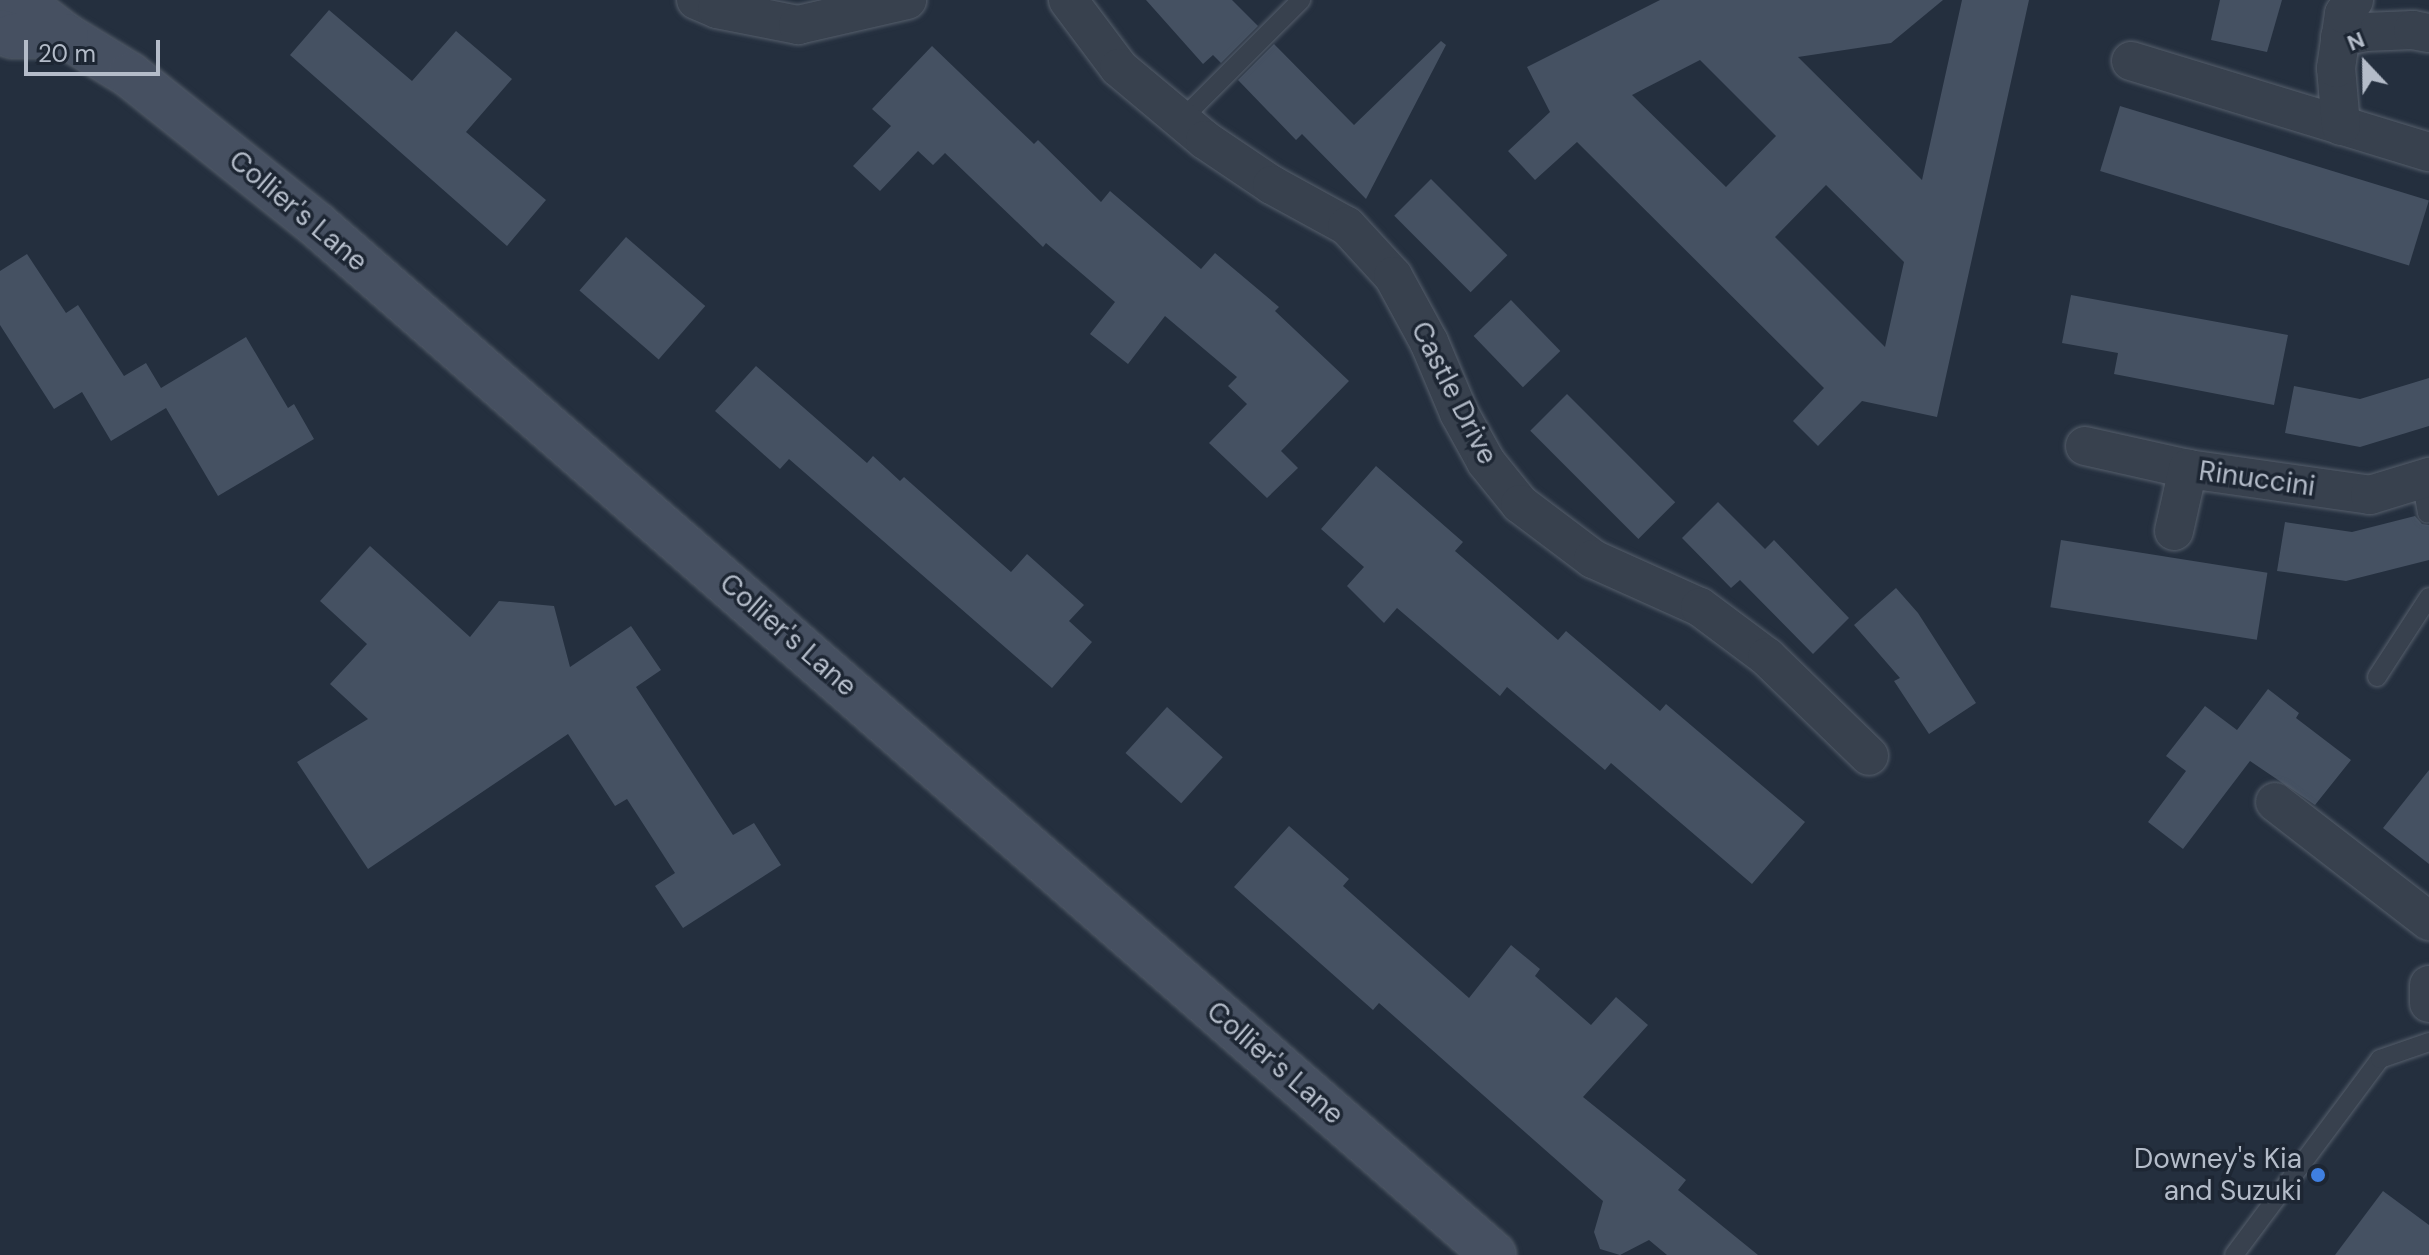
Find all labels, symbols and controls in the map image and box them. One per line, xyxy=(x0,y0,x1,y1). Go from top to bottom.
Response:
scale bar xyxy=(28,24,164,74)
north arrow xyxy=(2325,24,2405,104)
text: N xyxy=(2343,25,2369,58)
text: 20 m xyxy=(38,38,96,69)
street label: Collier's Lane xyxy=(222,143,374,279)
street label: Castle Drive xyxy=(1404,316,1504,470)
street label: Rinuccini xyxy=(2197,454,2317,504)
street label: Collier's Lane xyxy=(713,567,863,703)
street label: Collier's Lane xyxy=(1200,995,1350,1131)
place label: Downey's Kia and Suzuki xyxy=(2134,1142,2302,1208)
marker: Downey's Kia and Suzuki xyxy=(2309,1166,2327,1184)

